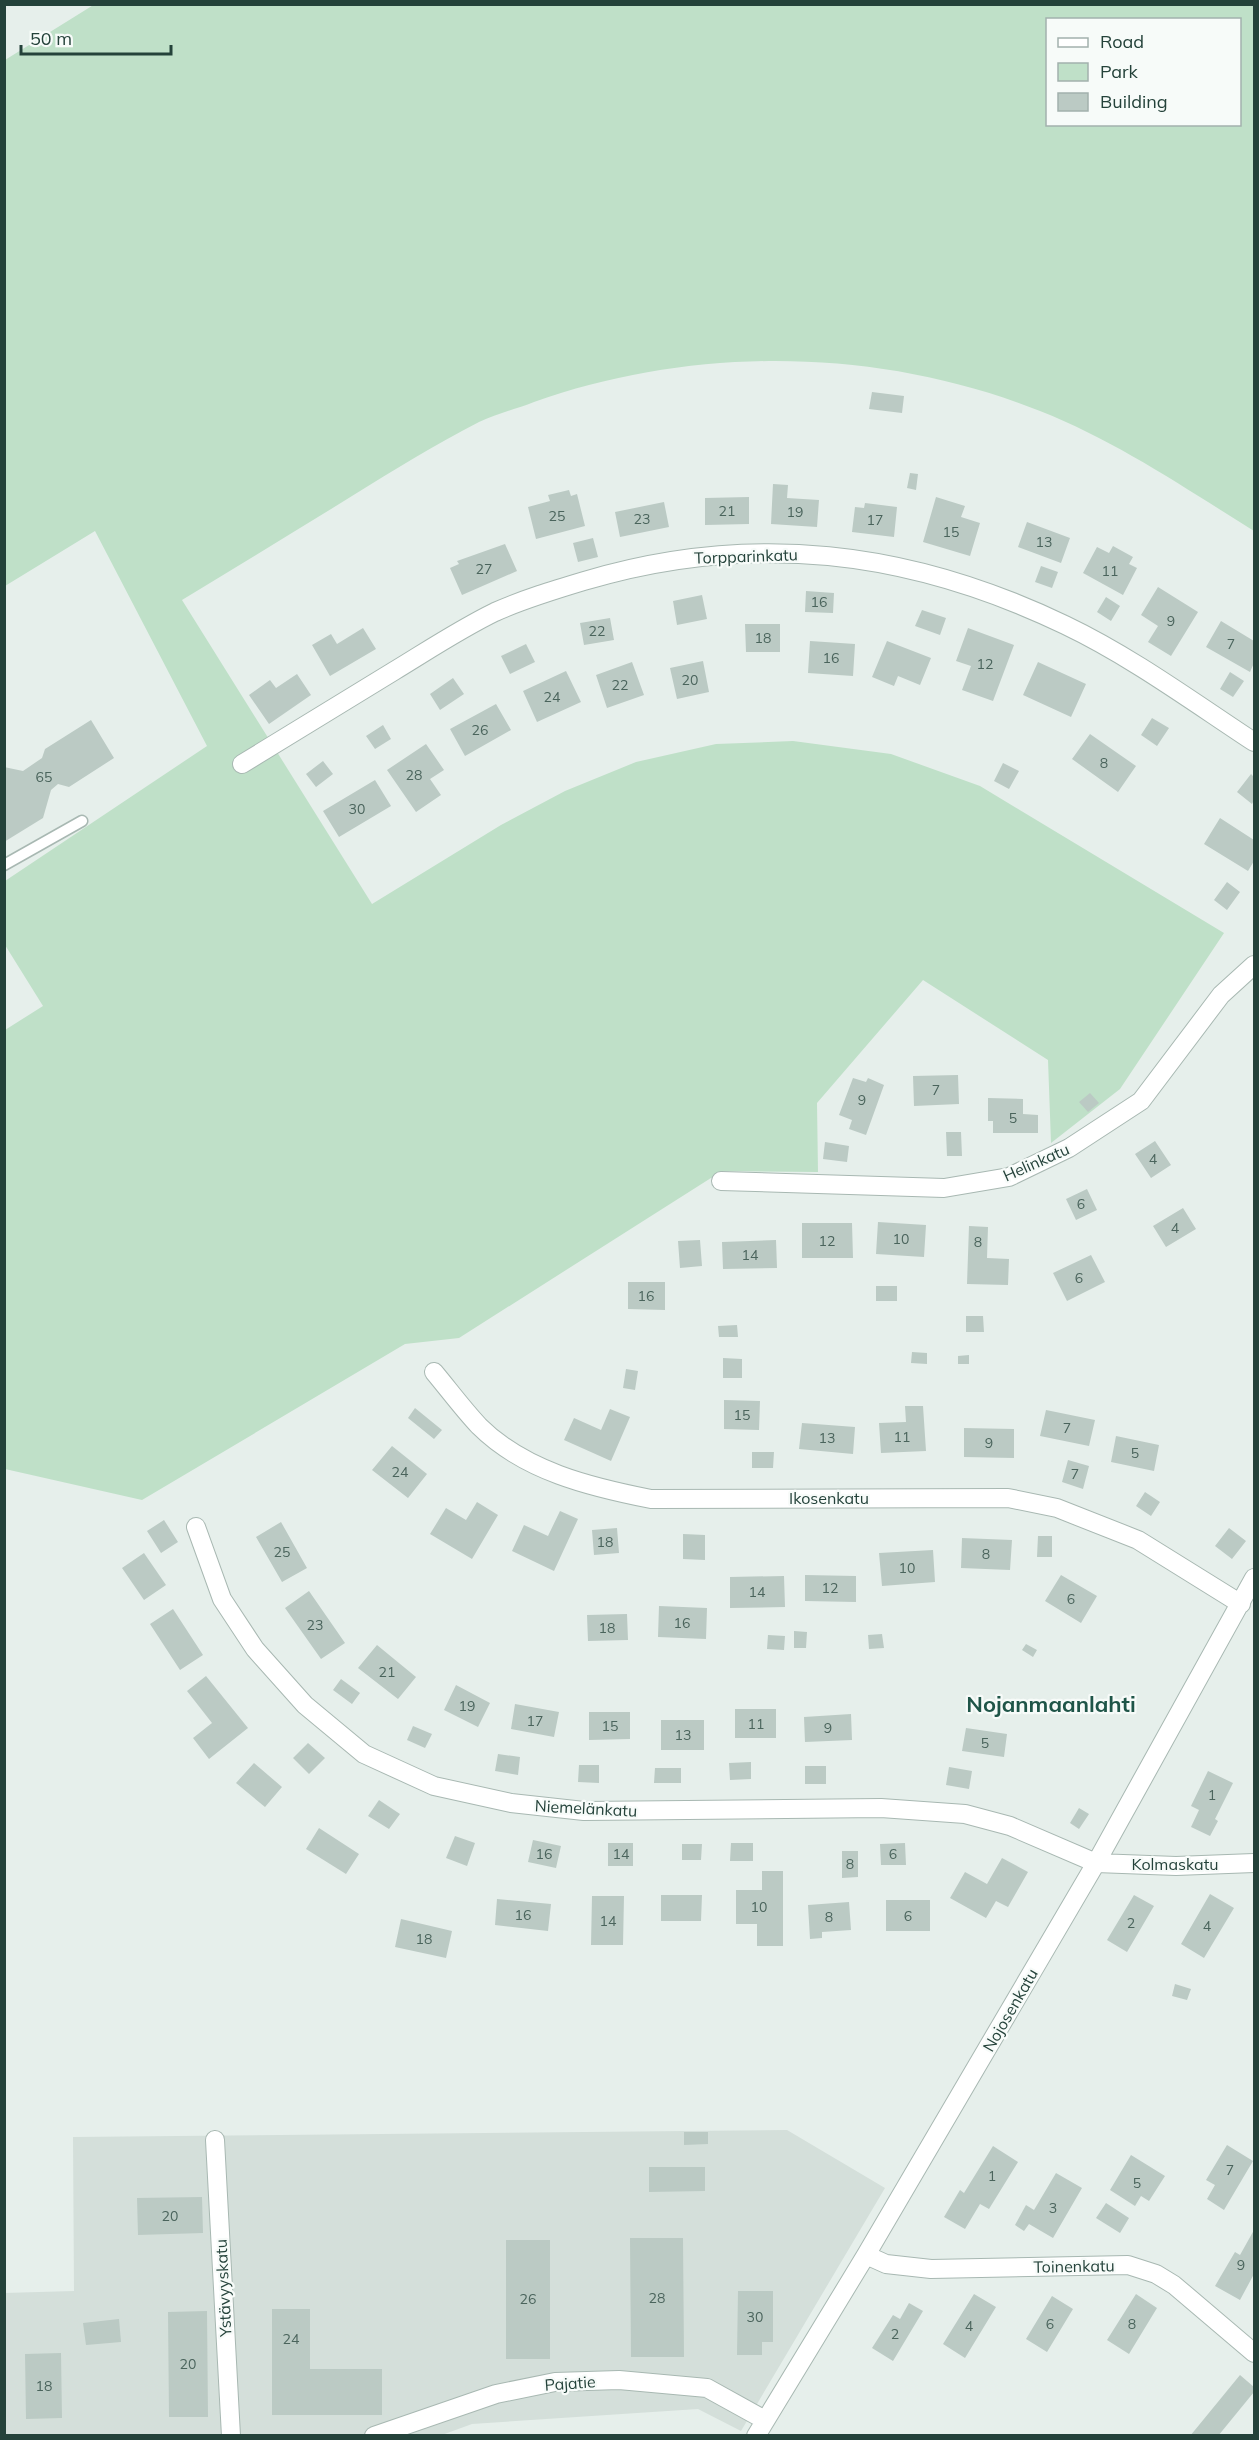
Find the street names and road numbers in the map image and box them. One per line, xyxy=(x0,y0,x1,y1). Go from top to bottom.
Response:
street label: Torpparinkatu xyxy=(694,544,798,568)
street label: Helinkatu xyxy=(1000,1139,1072,1185)
street label: Ikosenkatu xyxy=(789,1488,869,1508)
street label: Niemelänkatu xyxy=(534,1795,638,1821)
street label: Kolmaskatu xyxy=(1131,1854,1219,1874)
street label: Nojosenkatu xyxy=(978,1965,1042,2055)
street label: Ystävyyskatu xyxy=(210,2239,236,2338)
street label: Toinenkatu xyxy=(1033,2255,1115,2277)
street label: Pajatie xyxy=(544,2371,596,2395)

